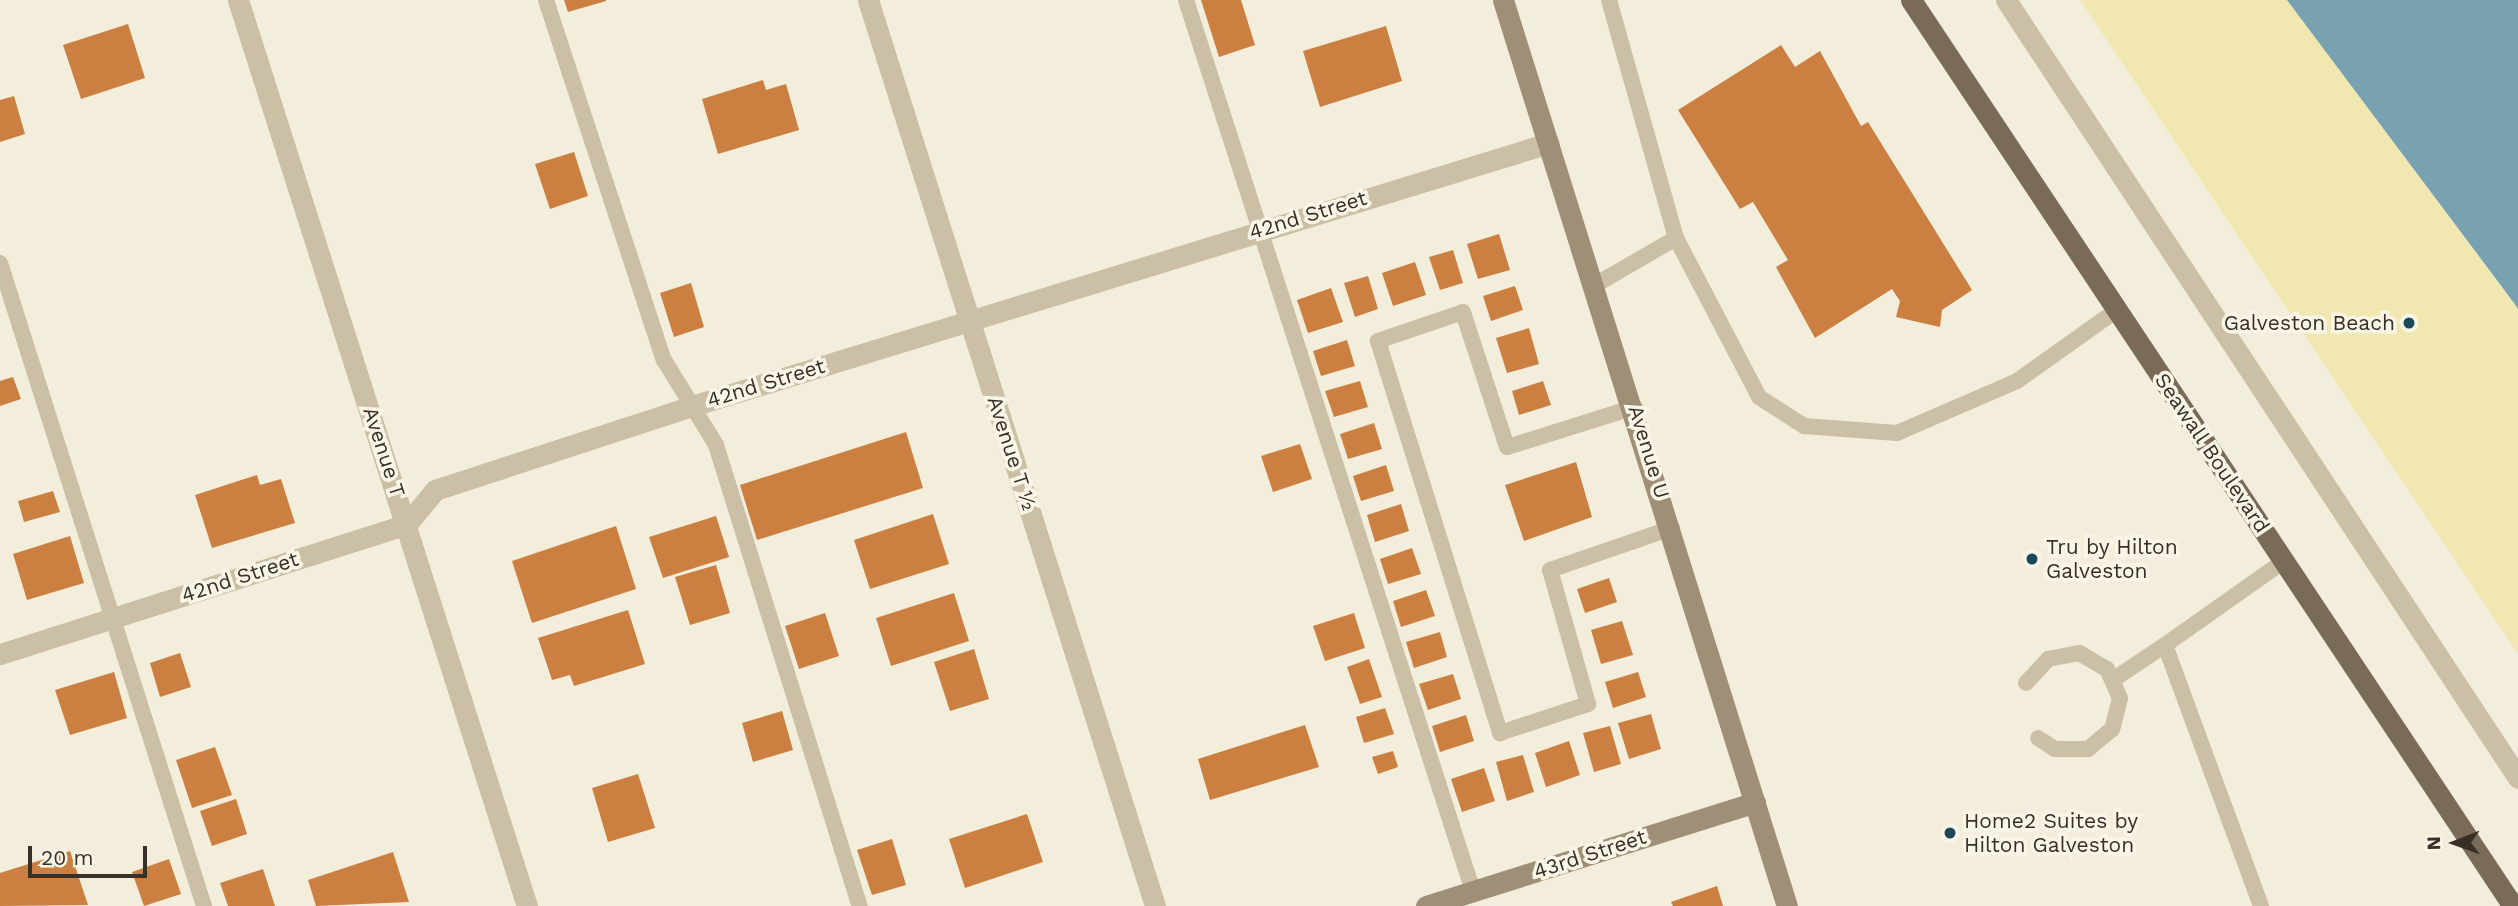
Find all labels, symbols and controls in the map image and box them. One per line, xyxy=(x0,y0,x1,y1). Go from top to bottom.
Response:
street label: 42nd Street xyxy=(1246,185,1370,245)
place label: Galveston Beach xyxy=(2224,310,2395,336)
marker: Galveston Beach xyxy=(2401,315,2417,331)
street label: 42nd Street xyxy=(704,353,828,413)
street label: Seawall Boulevard xyxy=(2149,368,2275,538)
street label: Avenue T ½ xyxy=(982,392,1042,514)
street label: Avenue U xyxy=(1623,402,1675,502)
street label: Avenue T xyxy=(357,403,411,501)
place label: Tru by Hilton Galveston xyxy=(2046,534,2178,584)
street label: 42nd Street xyxy=(178,546,302,608)
marker: Tru by Hilton Galveston xyxy=(2024,551,2040,567)
place label: Home2 Suites by Hilton Galveston xyxy=(1964,808,2138,858)
north arrow xyxy=(2420,808,2490,878)
street label: 43rd Street xyxy=(1531,824,1649,884)
marker: Home2 Suites by Hilton Galveston xyxy=(1942,825,1958,841)
scale bar xyxy=(32,832,150,876)
text: N xyxy=(2422,836,2445,851)
text: 20 m xyxy=(41,845,93,870)

